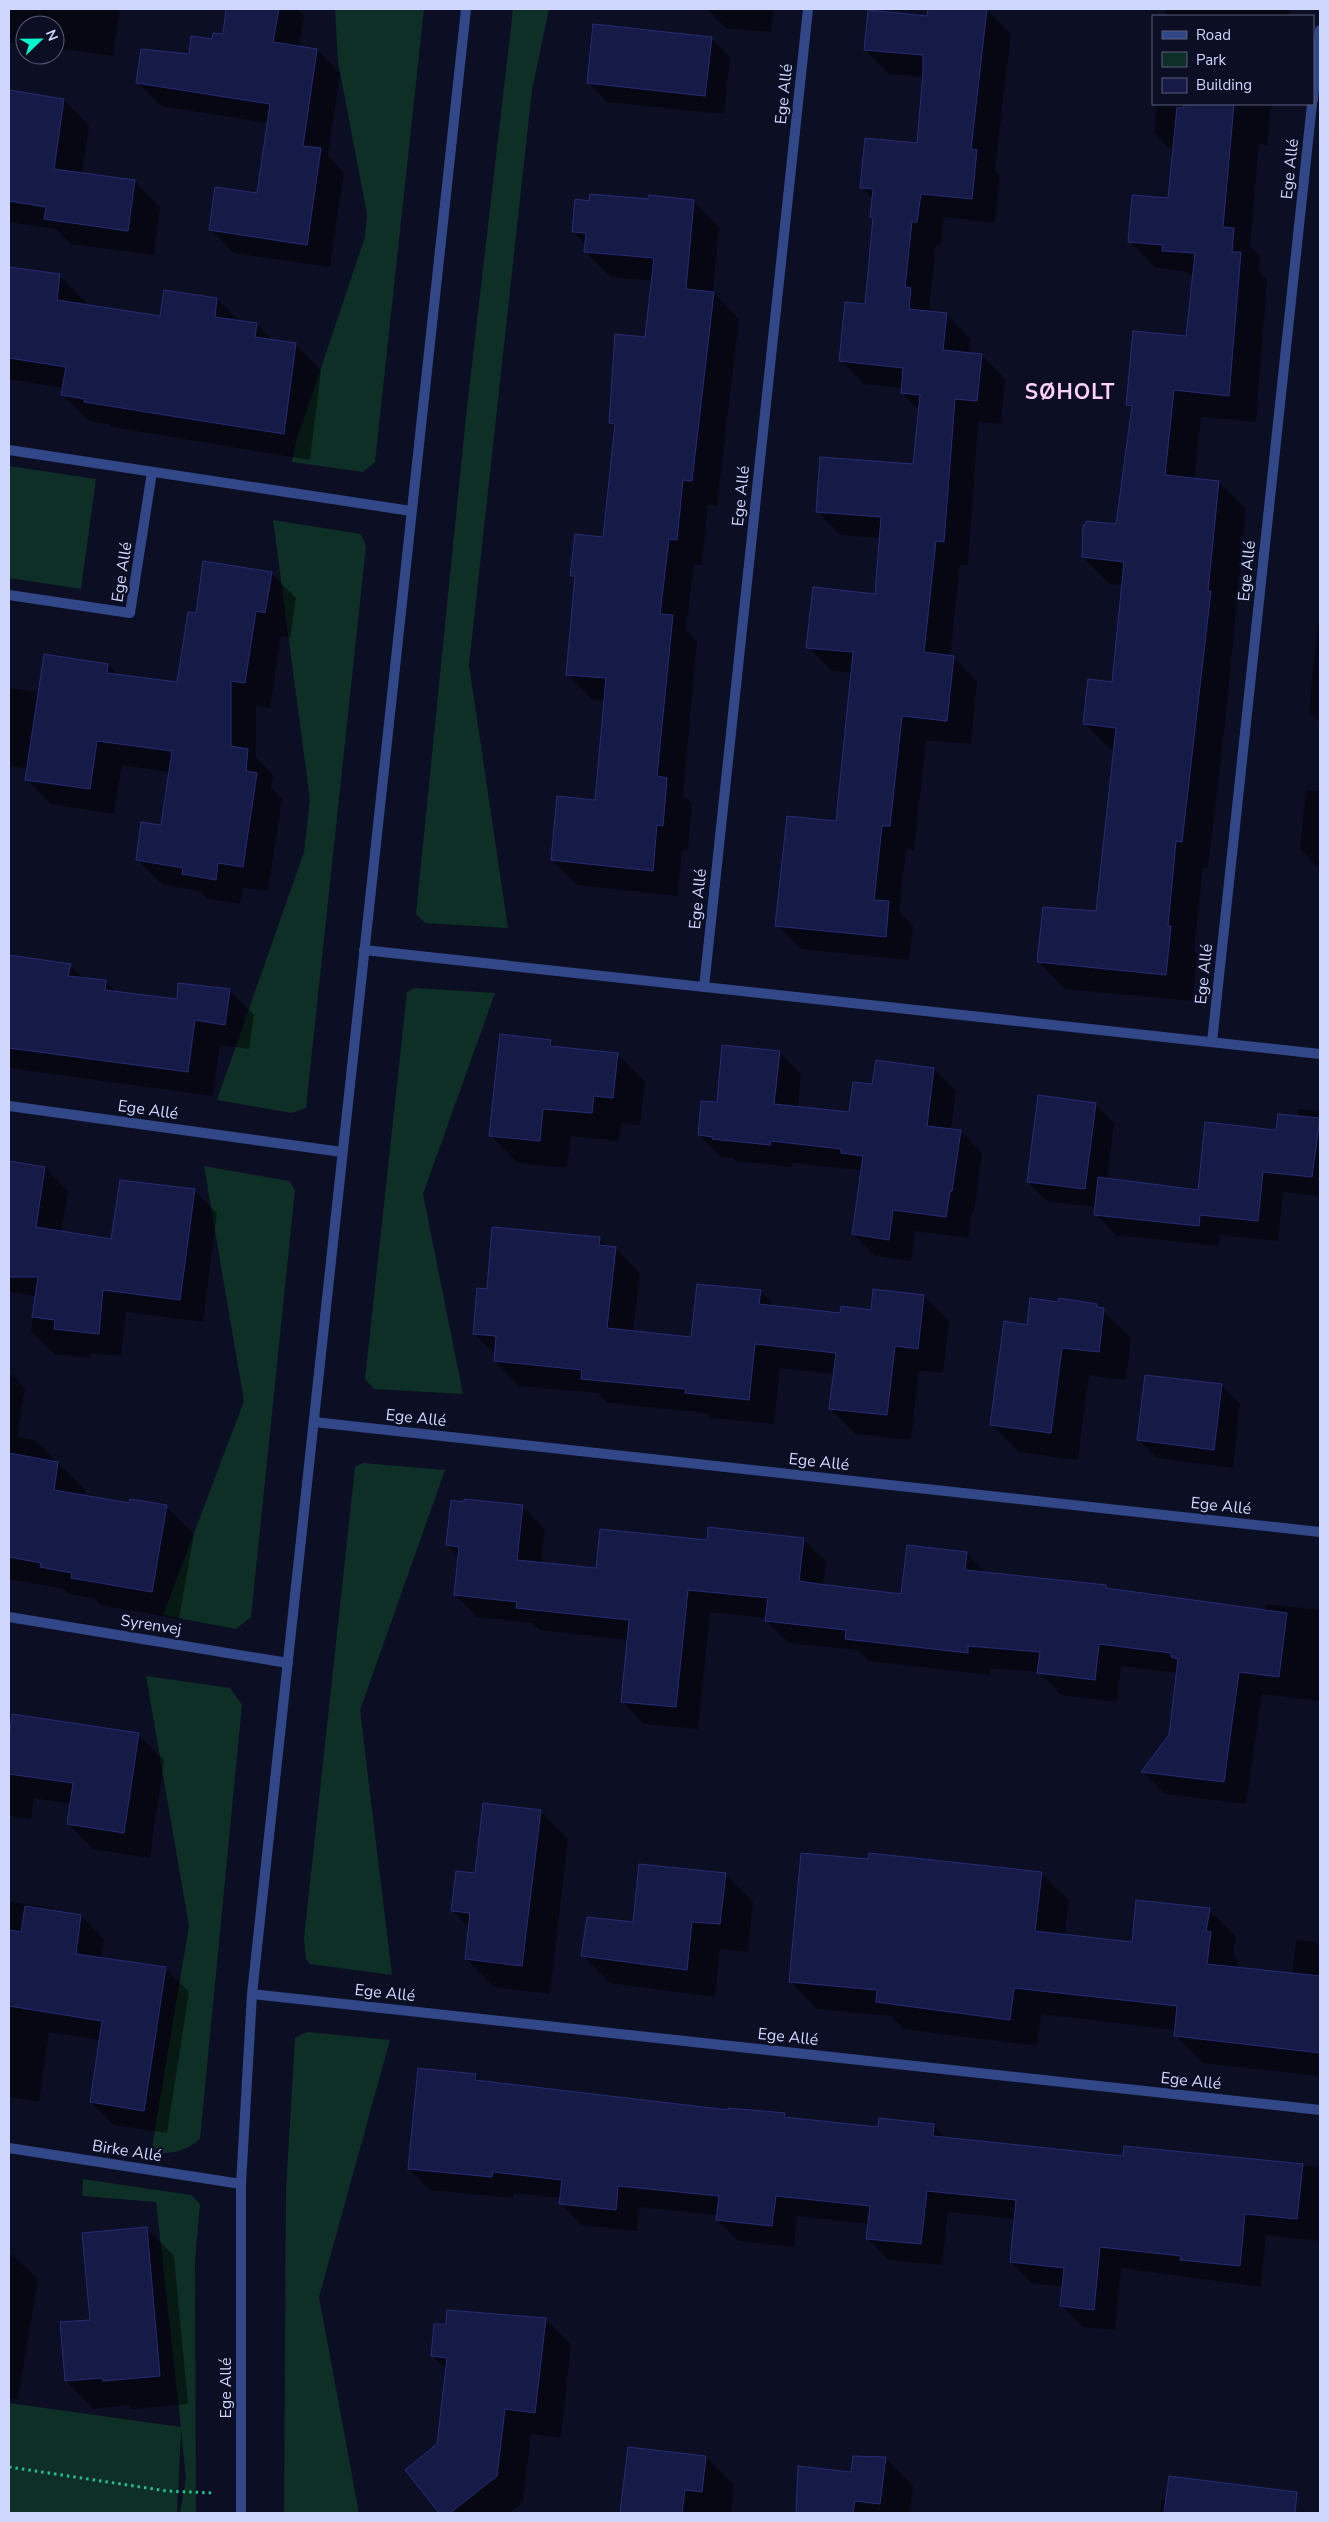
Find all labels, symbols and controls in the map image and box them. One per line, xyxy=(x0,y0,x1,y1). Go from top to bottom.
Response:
north arrow xyxy=(15,15,65,65)
legend xyxy=(1152,15,1314,105)
text: Road xyxy=(1196,25,1231,45)
text: N xyxy=(41,27,62,44)
text: Park xyxy=(1196,50,1226,70)
street label: Ege Allé xyxy=(770,63,798,125)
text: Building xyxy=(1196,75,1252,95)
street label: Ege Allé xyxy=(1276,138,1304,200)
district label: SØHOLT xyxy=(1025,378,1115,406)
street label: Ege Allé xyxy=(727,465,755,527)
street label: Ege Allé xyxy=(106,540,138,604)
street label: Ege Allé xyxy=(1233,540,1261,602)
street label: Ege Allé xyxy=(684,868,712,930)
street label: Ege Allé xyxy=(1190,943,1218,1005)
street label: Ege Allé xyxy=(116,1095,180,1125)
street label: Ege Allé xyxy=(385,1404,447,1432)
street label: Ege Allé xyxy=(788,1448,850,1476)
street label: Ege Allé xyxy=(1190,1492,1252,1520)
street label: Syrenvej xyxy=(119,1609,183,1641)
street label: Ege Allé xyxy=(354,1979,416,2007)
street label: Ege Allé xyxy=(757,2023,819,2051)
street label: Ege Allé xyxy=(1160,2067,1222,2095)
street label: Birke Allé xyxy=(91,2135,163,2167)
street label: Ege Allé xyxy=(215,2358,237,2418)

